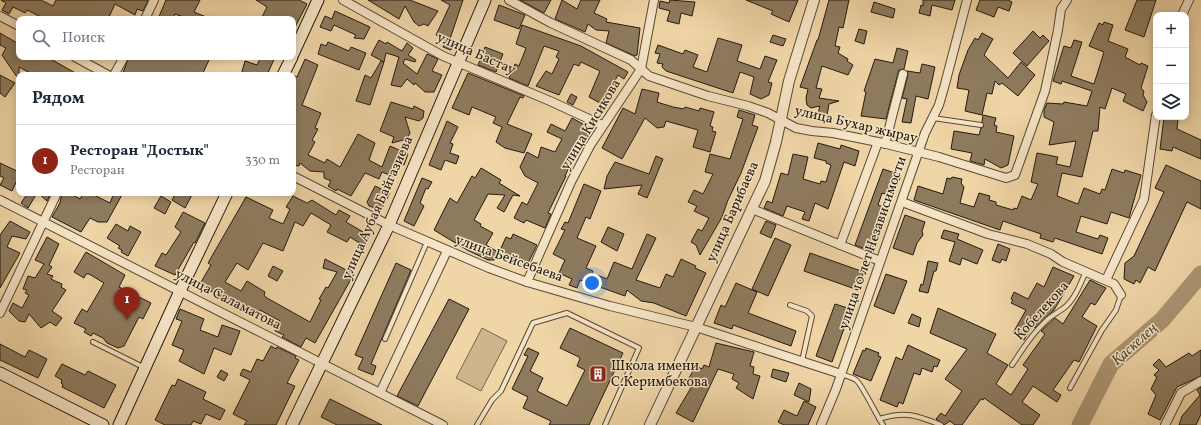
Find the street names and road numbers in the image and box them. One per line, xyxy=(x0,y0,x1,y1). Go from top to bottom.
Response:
street label: улица Бастау xyxy=(434,28,519,80)
street label: улица Кисикова xyxy=(556,76,626,174)
street label: улица Бухар жырау xyxy=(793,102,920,148)
street label: улица Аубая Байгазиева xyxy=(338,133,418,283)
street label: улица 10 лет Независимости xyxy=(834,153,912,332)
street label: улица Барибаева xyxy=(702,159,764,265)
street label: улица Бейсебаева xyxy=(452,231,566,287)
street label: улица Саламатова xyxy=(172,265,284,335)
street label: Кобелекова xyxy=(1010,277,1074,345)

